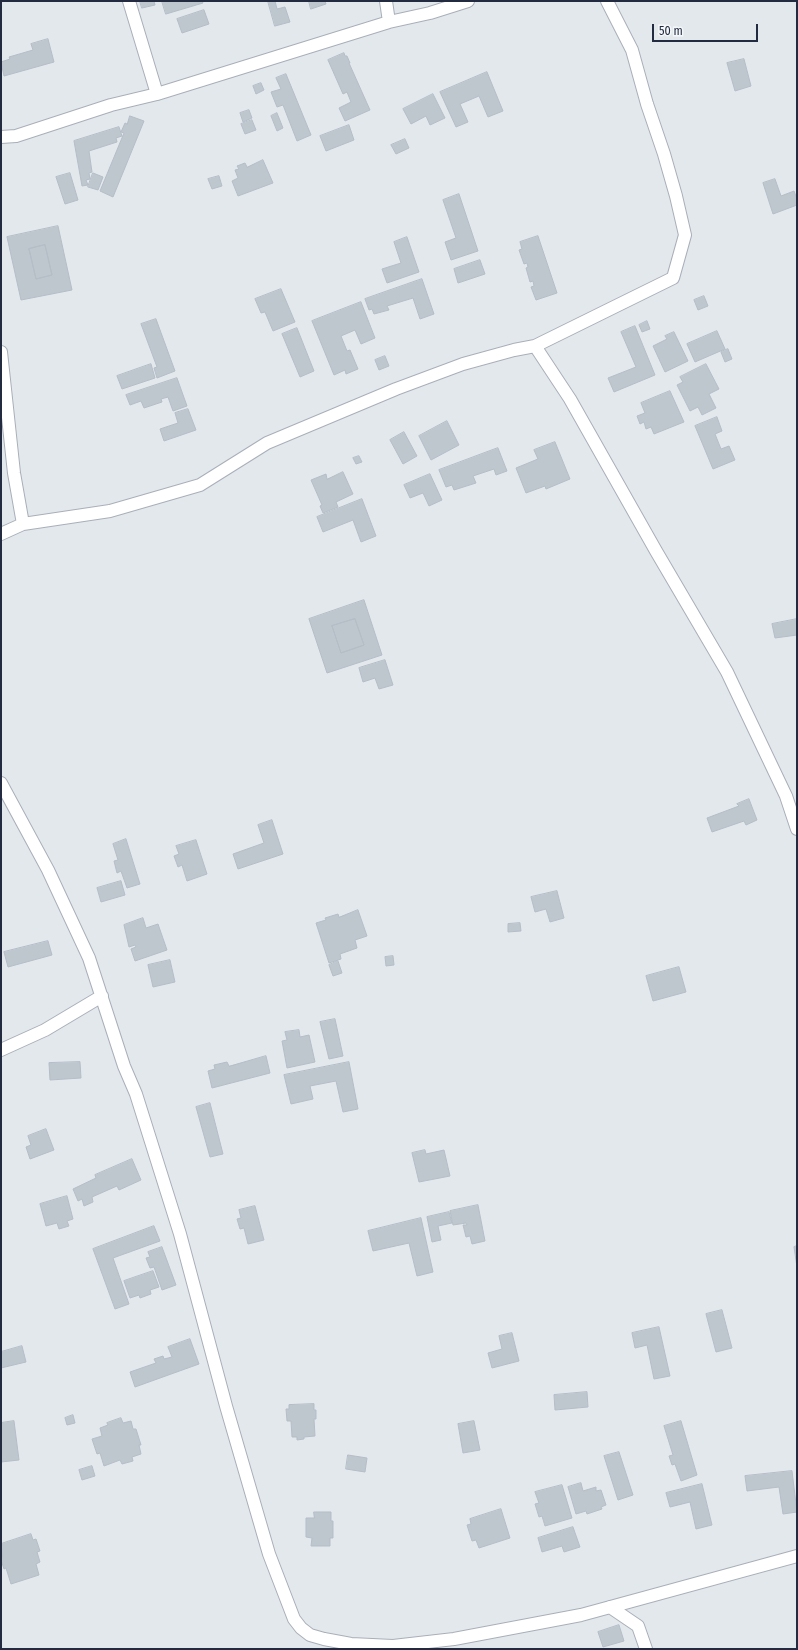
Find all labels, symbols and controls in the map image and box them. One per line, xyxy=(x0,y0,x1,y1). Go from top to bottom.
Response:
scale bar xyxy=(654,16,760,42)
text: 50 m xyxy=(659,24,683,38)

